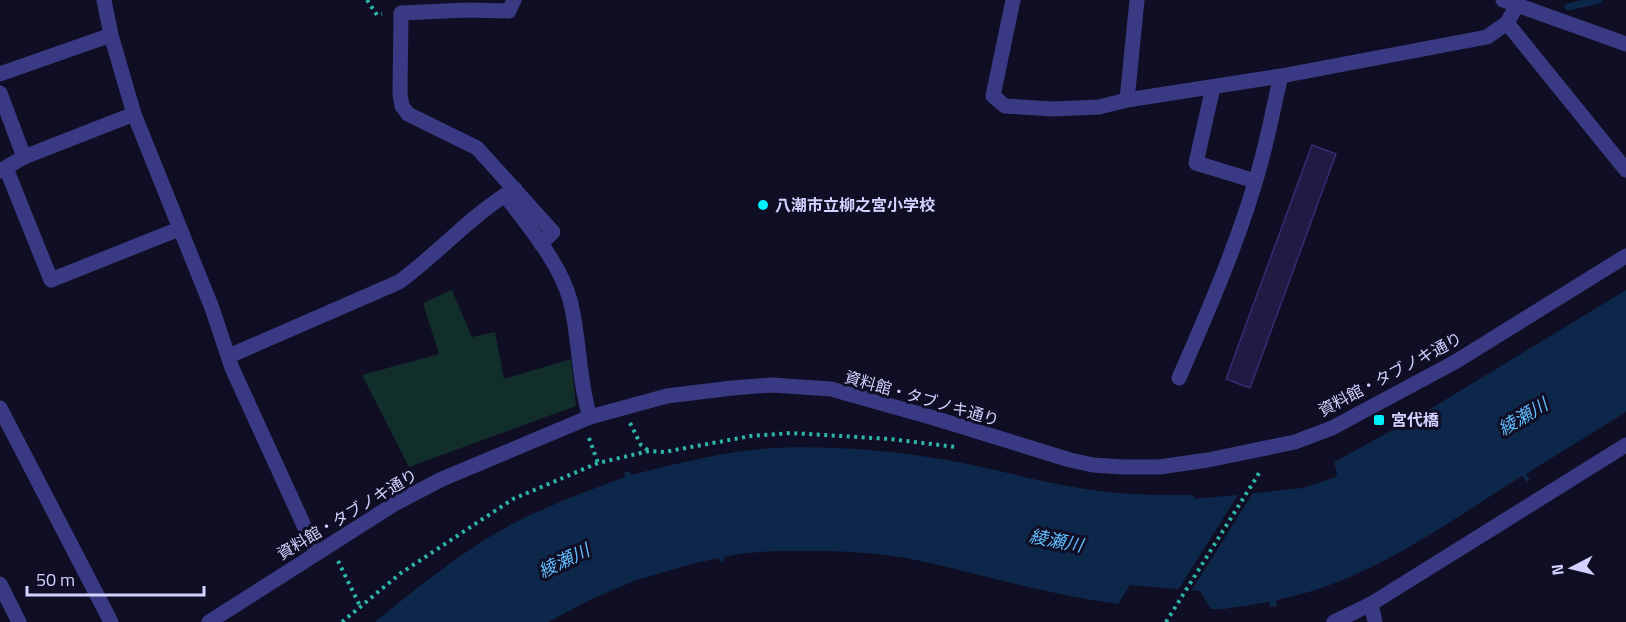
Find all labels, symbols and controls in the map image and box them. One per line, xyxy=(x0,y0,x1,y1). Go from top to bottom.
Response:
place label: 八潮市立柳之宮小学校 xyxy=(775,193,935,217)
marker: 八潮市立柳之宮小学校 xyxy=(756,198,770,212)
street label: 資料館・タブノキ通り xyxy=(1314,326,1466,422)
street label: 資料館・タブノキ通り xyxy=(842,364,1002,432)
water label: 綾瀬川 xyxy=(1493,390,1555,442)
place label: 宮代橋 xyxy=(1391,408,1439,432)
marker: 宮代橋 xyxy=(1372,413,1386,427)
street label: 資料館・タブノキ通り xyxy=(272,463,422,565)
water label: 綾瀬川 xyxy=(1027,522,1087,559)
water label: 綾瀬川 xyxy=(534,536,596,585)
north arrow xyxy=(1542,538,1602,598)
scale bar xyxy=(27,559,204,597)
text: N xyxy=(1545,563,1570,577)
text: 50 m xyxy=(36,566,75,593)

